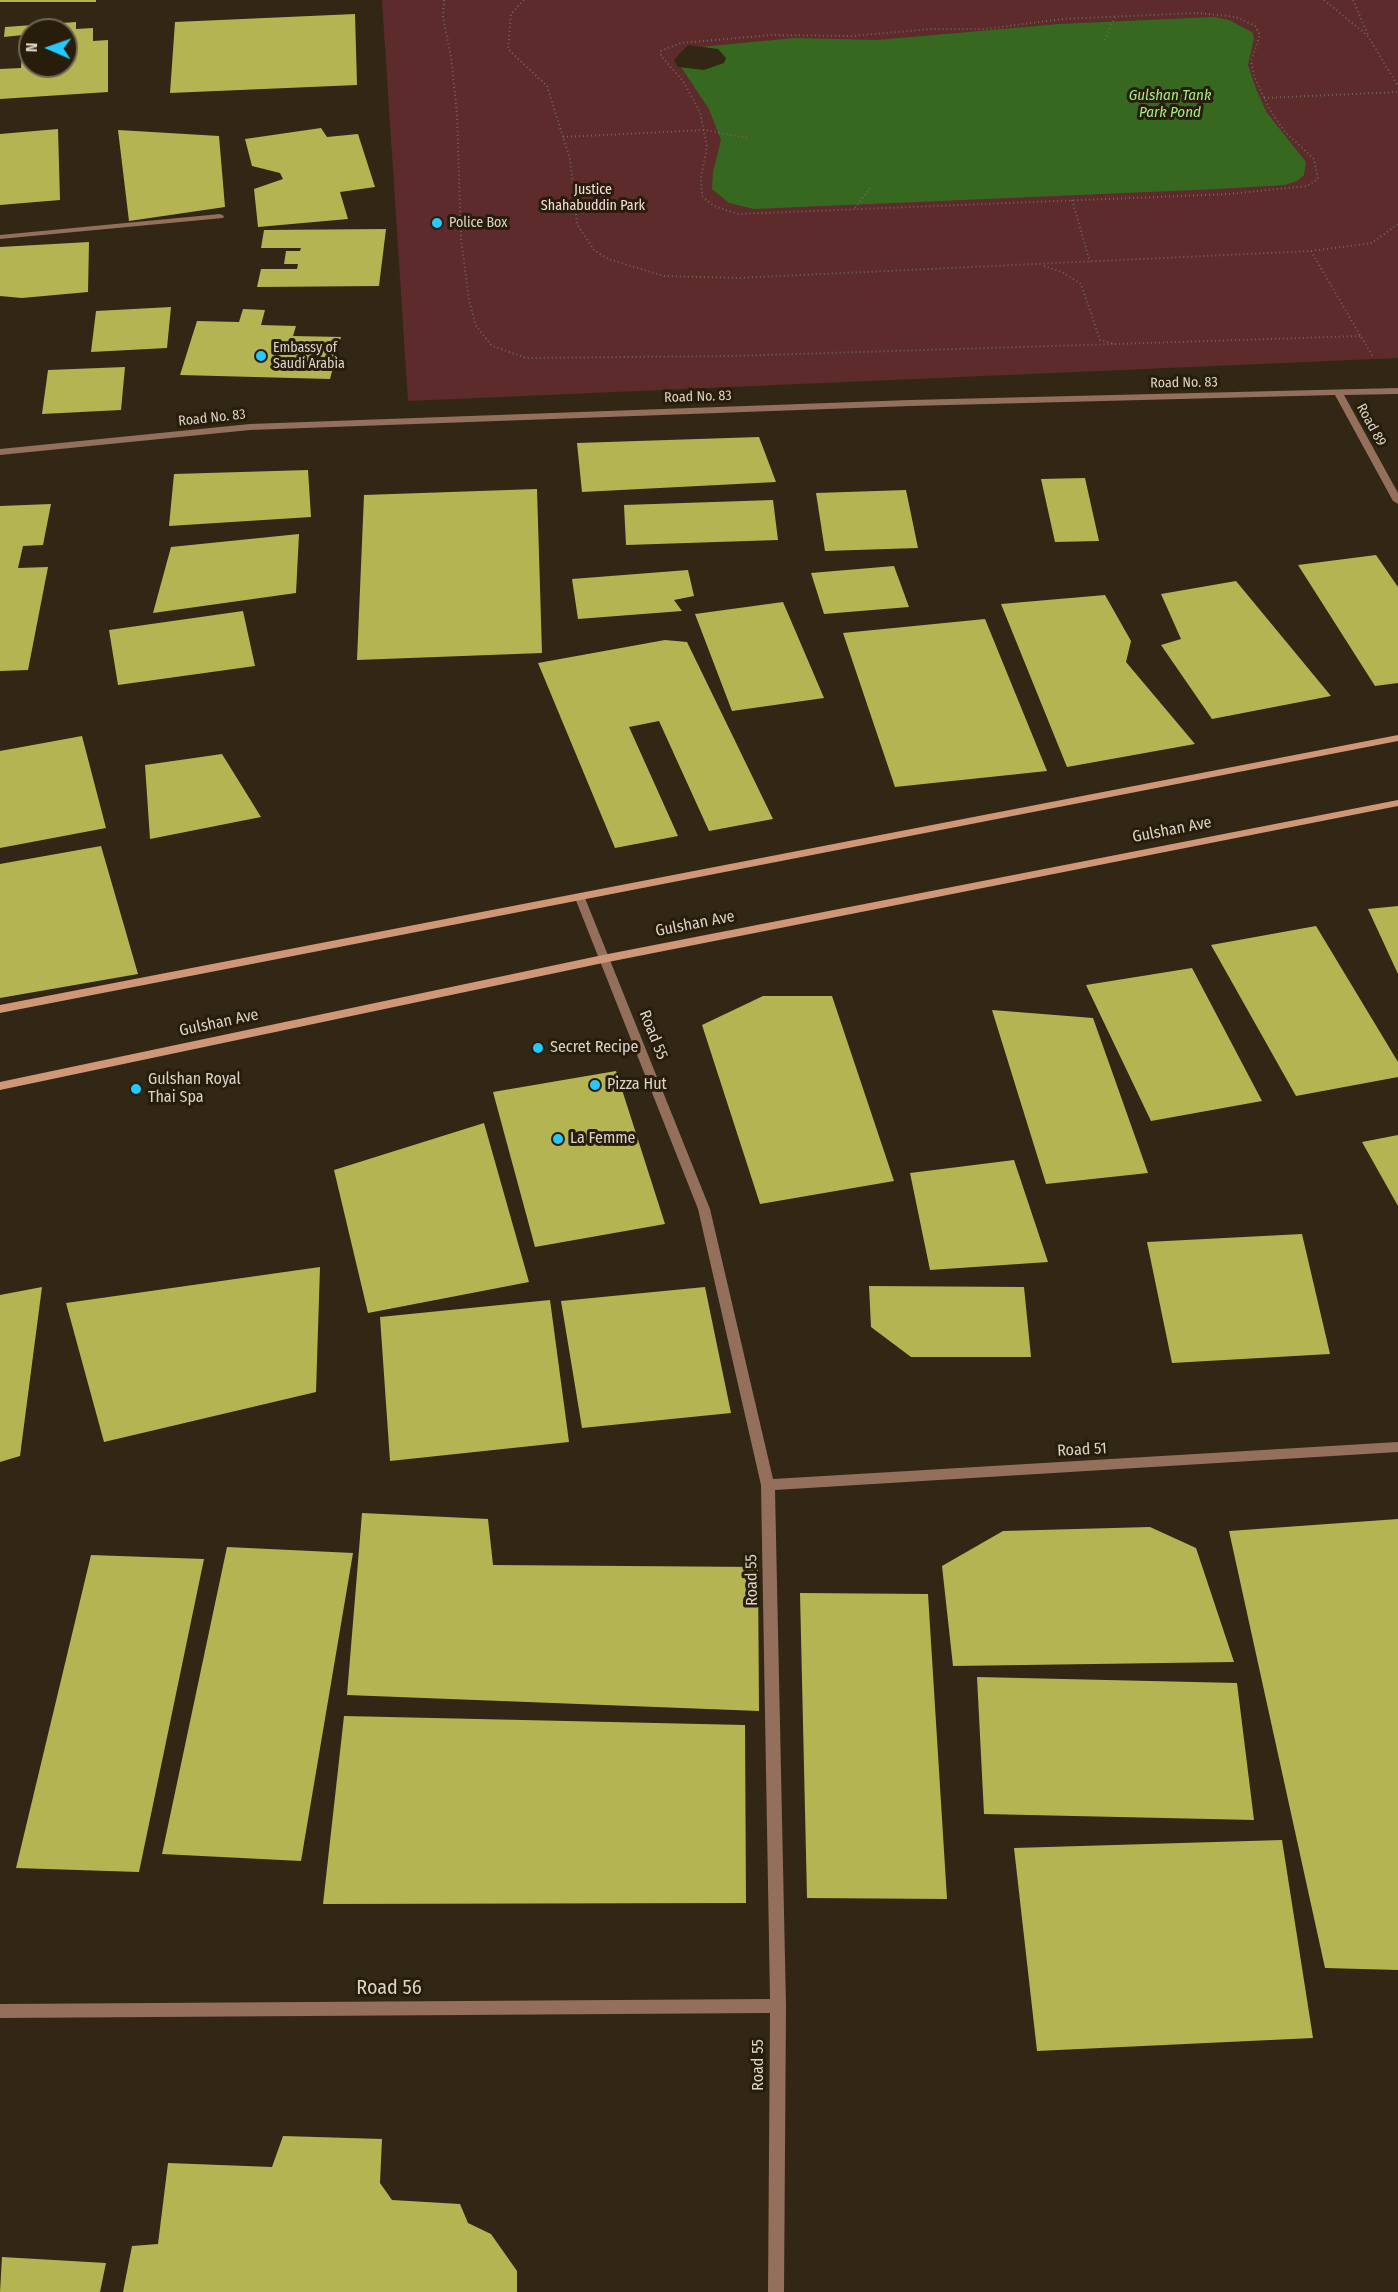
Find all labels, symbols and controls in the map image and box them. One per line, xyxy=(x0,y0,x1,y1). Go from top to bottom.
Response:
north arrow xyxy=(18,18,78,78)
text: N xyxy=(22,42,41,53)
water label: Gulshan Tank Park Pond xyxy=(1129,87,1211,122)
park label: Justice Shahabuddin Park xyxy=(541,182,645,214)
place label: Police Box xyxy=(449,215,507,231)
marker: Police Box xyxy=(430,216,444,230)
place label: Embassy of Saudi Arabia xyxy=(273,340,345,372)
marker: Embassy of Saudi Arabia xyxy=(254,349,268,363)
street label: Road No. 83 xyxy=(1150,374,1218,392)
street label: Road No. 83 xyxy=(664,387,732,407)
street label: Road 89 xyxy=(1353,401,1389,449)
street label: Road No. 83 xyxy=(178,406,246,430)
street label: Gulshan Ave xyxy=(1131,813,1213,847)
street label: Gulshan Ave xyxy=(654,907,736,941)
street label: Gulshan Ave xyxy=(178,1005,260,1041)
street label: Road 55 xyxy=(634,1008,672,1062)
place label: Secret Recipe xyxy=(550,1038,638,1058)
marker: Secret Recipe xyxy=(531,1041,545,1055)
place label: Gulshan Royal Thai Spa xyxy=(148,1070,241,1108)
place label: Pizza Hut xyxy=(607,1075,667,1095)
marker: Pizza Hut xyxy=(588,1078,602,1092)
marker: Gulshan Royal Thai Spa xyxy=(129,1082,143,1096)
place label: La Femme xyxy=(570,1129,635,1149)
marker: La Femme xyxy=(551,1132,565,1146)
street label: Road 51 xyxy=(1057,1439,1107,1461)
street label: Road 55 xyxy=(742,1554,762,1606)
street label: Road 56 xyxy=(356,1976,422,2000)
street label: Road 55 xyxy=(749,2039,769,2091)

